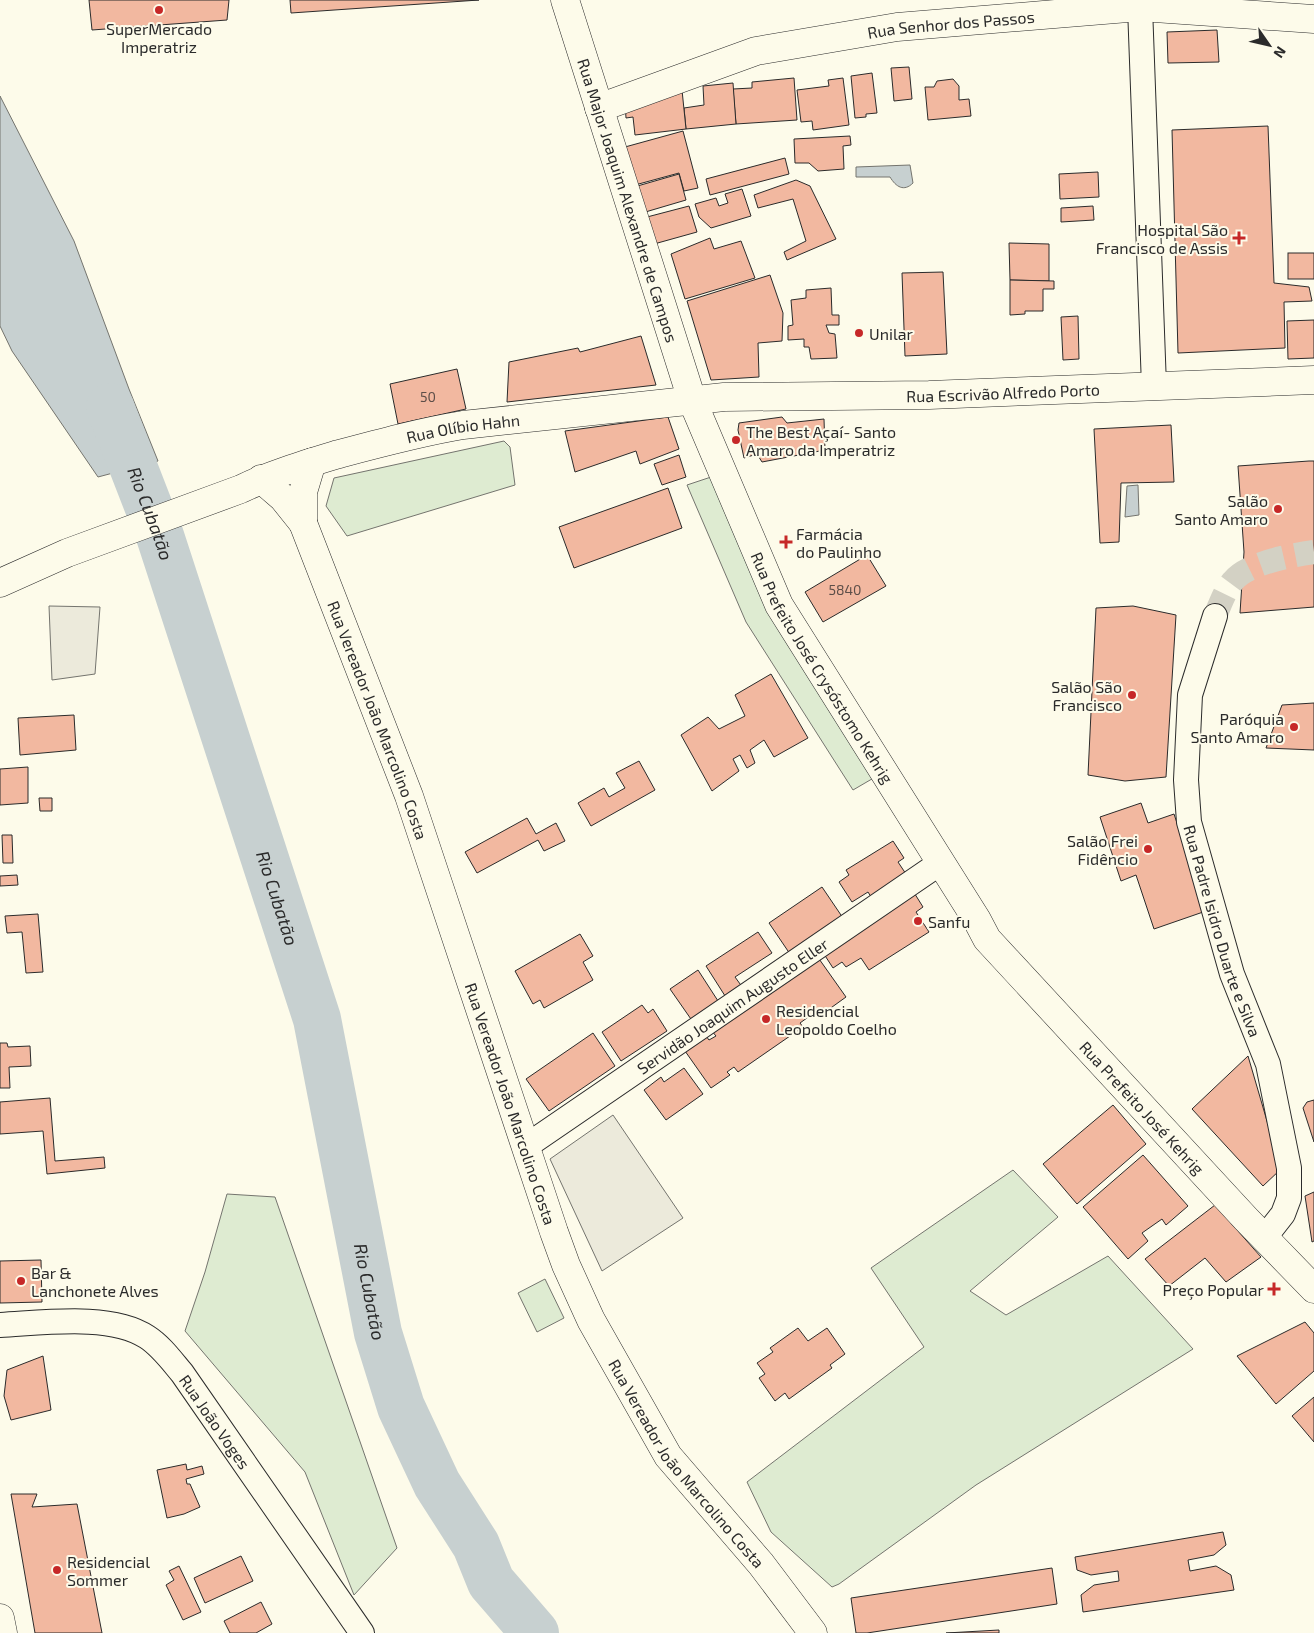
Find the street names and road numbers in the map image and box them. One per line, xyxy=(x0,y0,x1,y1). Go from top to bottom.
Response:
street label: Rua Senhor dos Passos xyxy=(866,6,1035,41)
street label: Rua Major Joaquim Alexandre de Campos xyxy=(575,56,682,344)
street label: Rua Escrivão Alfredo Porto xyxy=(906,379,1100,405)
street label: Rua Olíbio Hahn xyxy=(404,409,521,446)
street label: Rua Prefeito José Crysóstomo Kehrig xyxy=(748,549,898,786)
street label: Rua Vereador João Marcolino Costa xyxy=(325,598,432,842)
street label: Rua Padre Isidro Duarte e Silva xyxy=(1181,822,1266,1039)
street label: Servidão Joaquim Augusto Eller xyxy=(633,933,832,1077)
street label: Rua Vereador João Marcolino Costa xyxy=(462,980,560,1227)
street label: Rua Prefeito José Kehrig xyxy=(1077,1037,1209,1178)
street label: Rua Vereador João Marcolino Costa xyxy=(605,1355,769,1571)
street label: Rua João Voges xyxy=(176,1371,255,1472)

